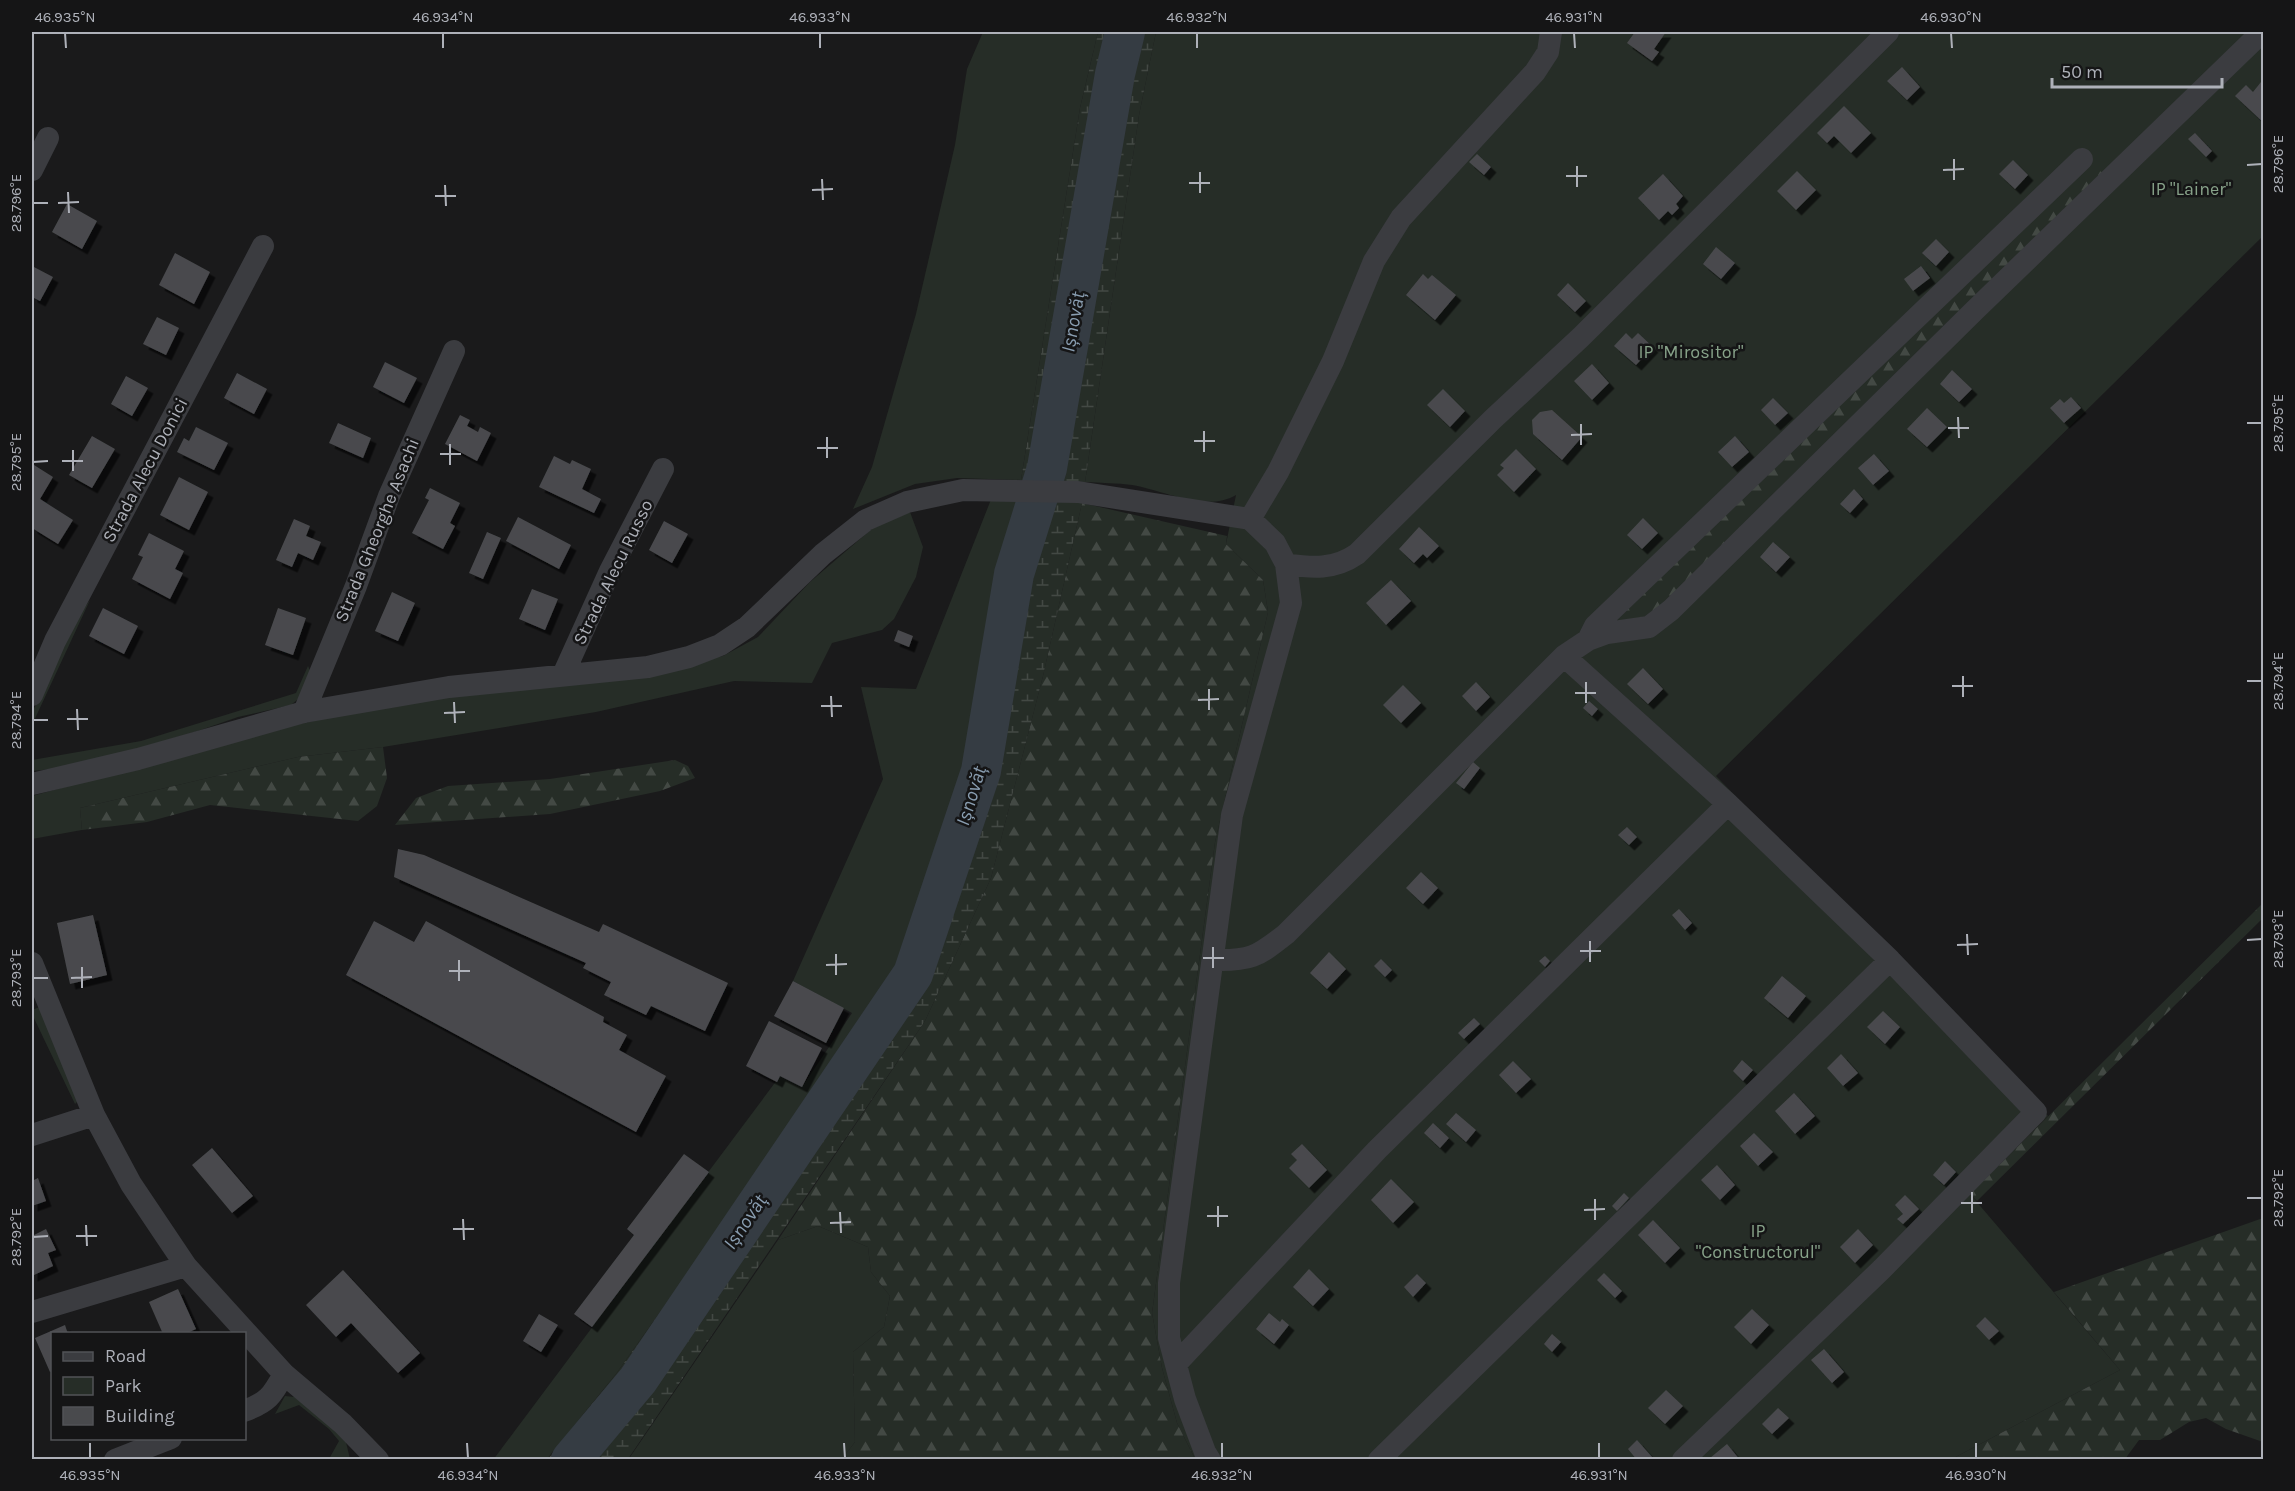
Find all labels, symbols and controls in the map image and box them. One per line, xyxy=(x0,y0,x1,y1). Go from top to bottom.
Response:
text: 46.935°N xyxy=(34,8,96,26)
text: 46.934°N xyxy=(413,8,473,26)
text: 46.933°N xyxy=(789,8,851,26)
text: 46.932°N xyxy=(1166,8,1228,26)
text: 46.931°N xyxy=(1545,8,1603,26)
text: 46.930°N xyxy=(1920,8,1982,26)
scale bar xyxy=(2052,51,2222,89)
text: 50 m xyxy=(2061,61,2103,83)
text: 28.796°E xyxy=(2269,135,2287,193)
text: 28.796°E xyxy=(7,174,25,232)
park label: IP "Lainer" xyxy=(2151,178,2231,200)
water label: Ișnovăț xyxy=(1056,290,1090,354)
park label: IP "Mirositor" xyxy=(1638,341,1744,363)
street label: Strada Alecu Donici xyxy=(98,394,192,546)
text: 28.795°E xyxy=(2269,394,2287,452)
text: 28.795°E xyxy=(7,433,25,491)
street label: Strada Gheorghe Asachi xyxy=(330,435,424,625)
street label: Strada Alecu Russo xyxy=(568,496,658,648)
text: 28.794°E xyxy=(2269,652,2287,710)
text: 28.794°E xyxy=(7,691,25,749)
water label: Ișnovăț xyxy=(951,763,991,829)
text: 28.793°E xyxy=(2269,910,2287,968)
text: 28.793°E xyxy=(7,949,25,1007)
text: 28.792°E xyxy=(2269,1169,2287,1227)
water label: Ișnovăț xyxy=(718,1190,772,1254)
text: 28.792°E xyxy=(7,1208,25,1266)
park label: IP "Constructorul" xyxy=(1696,1220,1820,1263)
legend xyxy=(51,1332,246,1440)
text: Road xyxy=(105,1345,146,1367)
text: Park xyxy=(105,1375,142,1397)
text: Building xyxy=(105,1405,175,1427)
text: 46.935°N xyxy=(59,1466,121,1484)
text: 46.934°N xyxy=(438,1466,498,1484)
text: 46.933°N xyxy=(814,1466,876,1484)
text: 46.932°N xyxy=(1191,1466,1253,1484)
text: 46.931°N xyxy=(1570,1466,1628,1484)
text: 46.930°N xyxy=(1945,1466,2007,1484)

